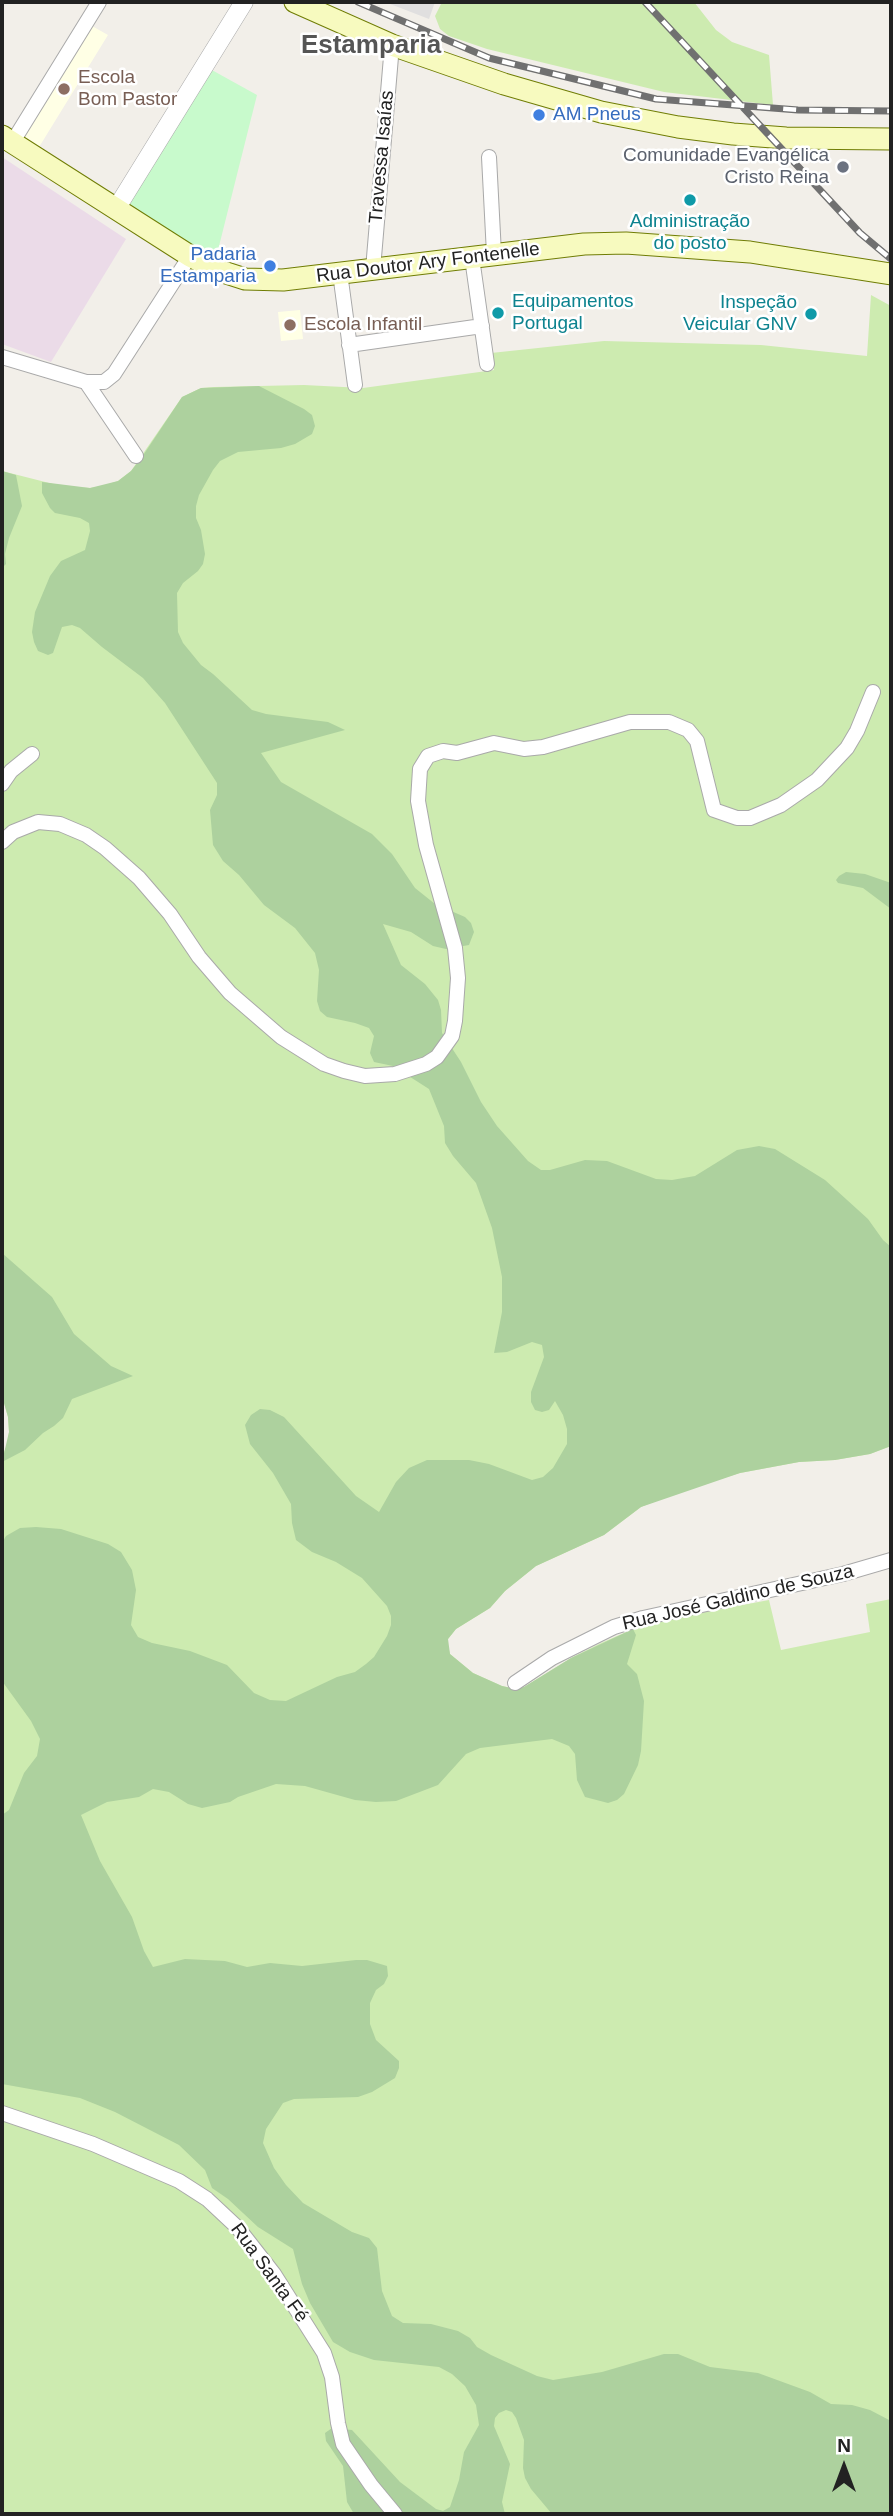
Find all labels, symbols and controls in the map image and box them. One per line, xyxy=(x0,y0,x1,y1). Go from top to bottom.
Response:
district label: Estamparia xyxy=(301,30,441,62)
place label: Escola Bom Pastor xyxy=(78,67,177,111)
marker: Escola Bom Pastor xyxy=(56,81,72,97)
street label: Travessa Isaías xyxy=(365,90,399,224)
place label: AM Pneus xyxy=(553,104,641,126)
marker: AM Pneus xyxy=(531,107,547,123)
place label: Comunidade Evangélica Cristo Reina xyxy=(623,145,829,189)
marker: Comunidade Evangélica Cristo Reina xyxy=(835,159,851,175)
marker: Administração do posto xyxy=(682,192,698,208)
place label: Administração do posto xyxy=(630,211,750,255)
street label: Rua Doutor Ary Fontenelle xyxy=(315,238,541,288)
place label: Padaria Estamparia xyxy=(160,244,256,288)
marker: Padaria Estamparia xyxy=(262,258,278,274)
place label: Equipamentos Portugal xyxy=(512,291,633,335)
place label: Inspeção Veicular GNV xyxy=(683,292,797,336)
marker: Equipamentos Portugal xyxy=(490,305,506,321)
marker: Inspeção Veicular GNV xyxy=(803,306,819,322)
place label: Escola Infantil xyxy=(304,314,422,336)
marker: Escola Infantil xyxy=(282,317,298,333)
street label: Rua José Galdino de Souza xyxy=(620,1560,856,1636)
street label: Rua Santa Fé xyxy=(225,2219,313,2327)
north arrow xyxy=(809,2432,879,2502)
text: N xyxy=(837,2435,851,2456)

